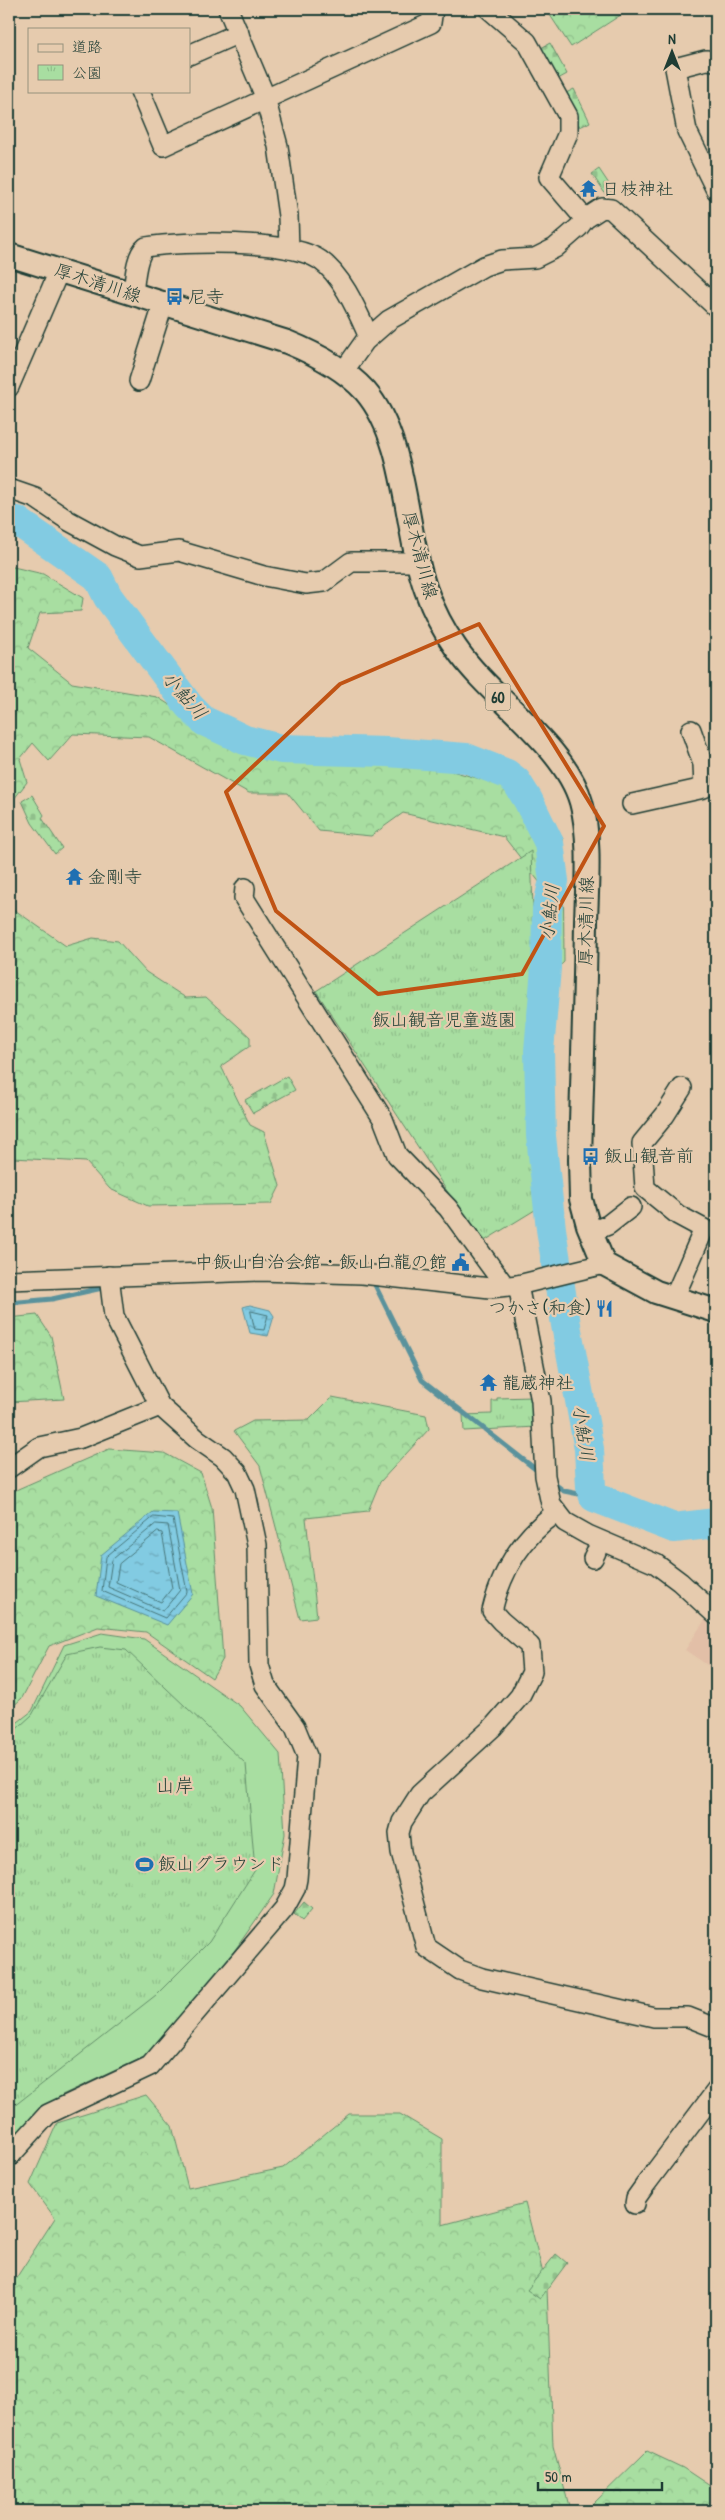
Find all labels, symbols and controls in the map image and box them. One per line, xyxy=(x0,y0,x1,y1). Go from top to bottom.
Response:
legend xyxy=(28,28,190,92)
north arrow xyxy=(648,28,698,78)
text: N xyxy=(668,29,676,48)
text: 道路 xyxy=(72,36,102,57)
text: 公園 xyxy=(72,62,102,83)
place label: 日枝神社 xyxy=(602,176,674,201)
temple icon: 日枝神社 xyxy=(578,179,598,199)
street label: 厚木清川線 xyxy=(51,257,145,308)
place label: 尼寺 xyxy=(188,284,224,309)
bus stop icon: 尼寺 xyxy=(164,287,184,307)
street label: 厚木清川線 xyxy=(397,508,444,602)
water label: 小鮎川 xyxy=(156,665,214,725)
road number: 60 xyxy=(486,684,510,710)
place label: 金剛寺 xyxy=(88,864,142,889)
temple icon: 金剛寺 xyxy=(64,867,84,887)
street label: 厚木清川線 xyxy=(572,876,599,966)
water label: 小鮎川 xyxy=(533,882,565,942)
park label: 飯山観音児童遊園 xyxy=(372,1007,516,1032)
place label: 飯山観音前 xyxy=(604,1143,694,1168)
bus stop icon: 飯山観音前 xyxy=(580,1146,600,1166)
place label: 中飯山自治会館・飯山白龍の館 xyxy=(195,1249,447,1274)
public building icon: 中飯山自治会館・飯山白龍の館 xyxy=(451,1252,471,1272)
place label: つかさ(和食) xyxy=(488,1295,591,1320)
restaurant icon: つかさ(和食) xyxy=(595,1298,615,1318)
place label: 龍蔵神社 xyxy=(502,1370,574,1395)
temple icon: 龍蔵神社 xyxy=(478,1373,498,1393)
water label: 小鮎川 xyxy=(567,1403,601,1463)
district label: 山岸 xyxy=(156,1772,194,1798)
place label: 飯山グラウンド xyxy=(158,1851,284,1876)
sports icon: 飯山グラウンド xyxy=(134,1854,154,1874)
scale bar xyxy=(538,2460,661,2492)
text: 50 m xyxy=(545,2466,572,2487)

